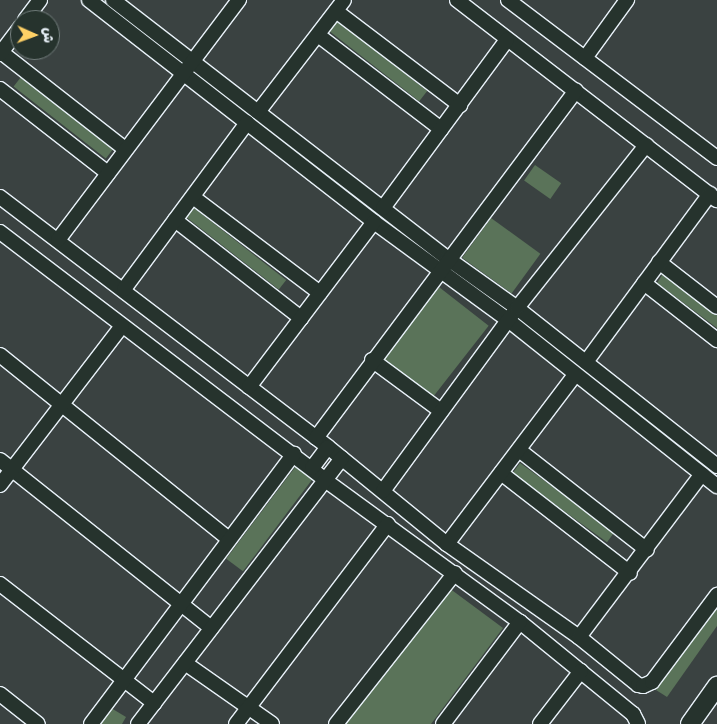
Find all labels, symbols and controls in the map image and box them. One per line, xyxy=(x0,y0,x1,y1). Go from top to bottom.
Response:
north arrow xyxy=(10,10,60,60)
text: ش xyxy=(40,27,58,44)

